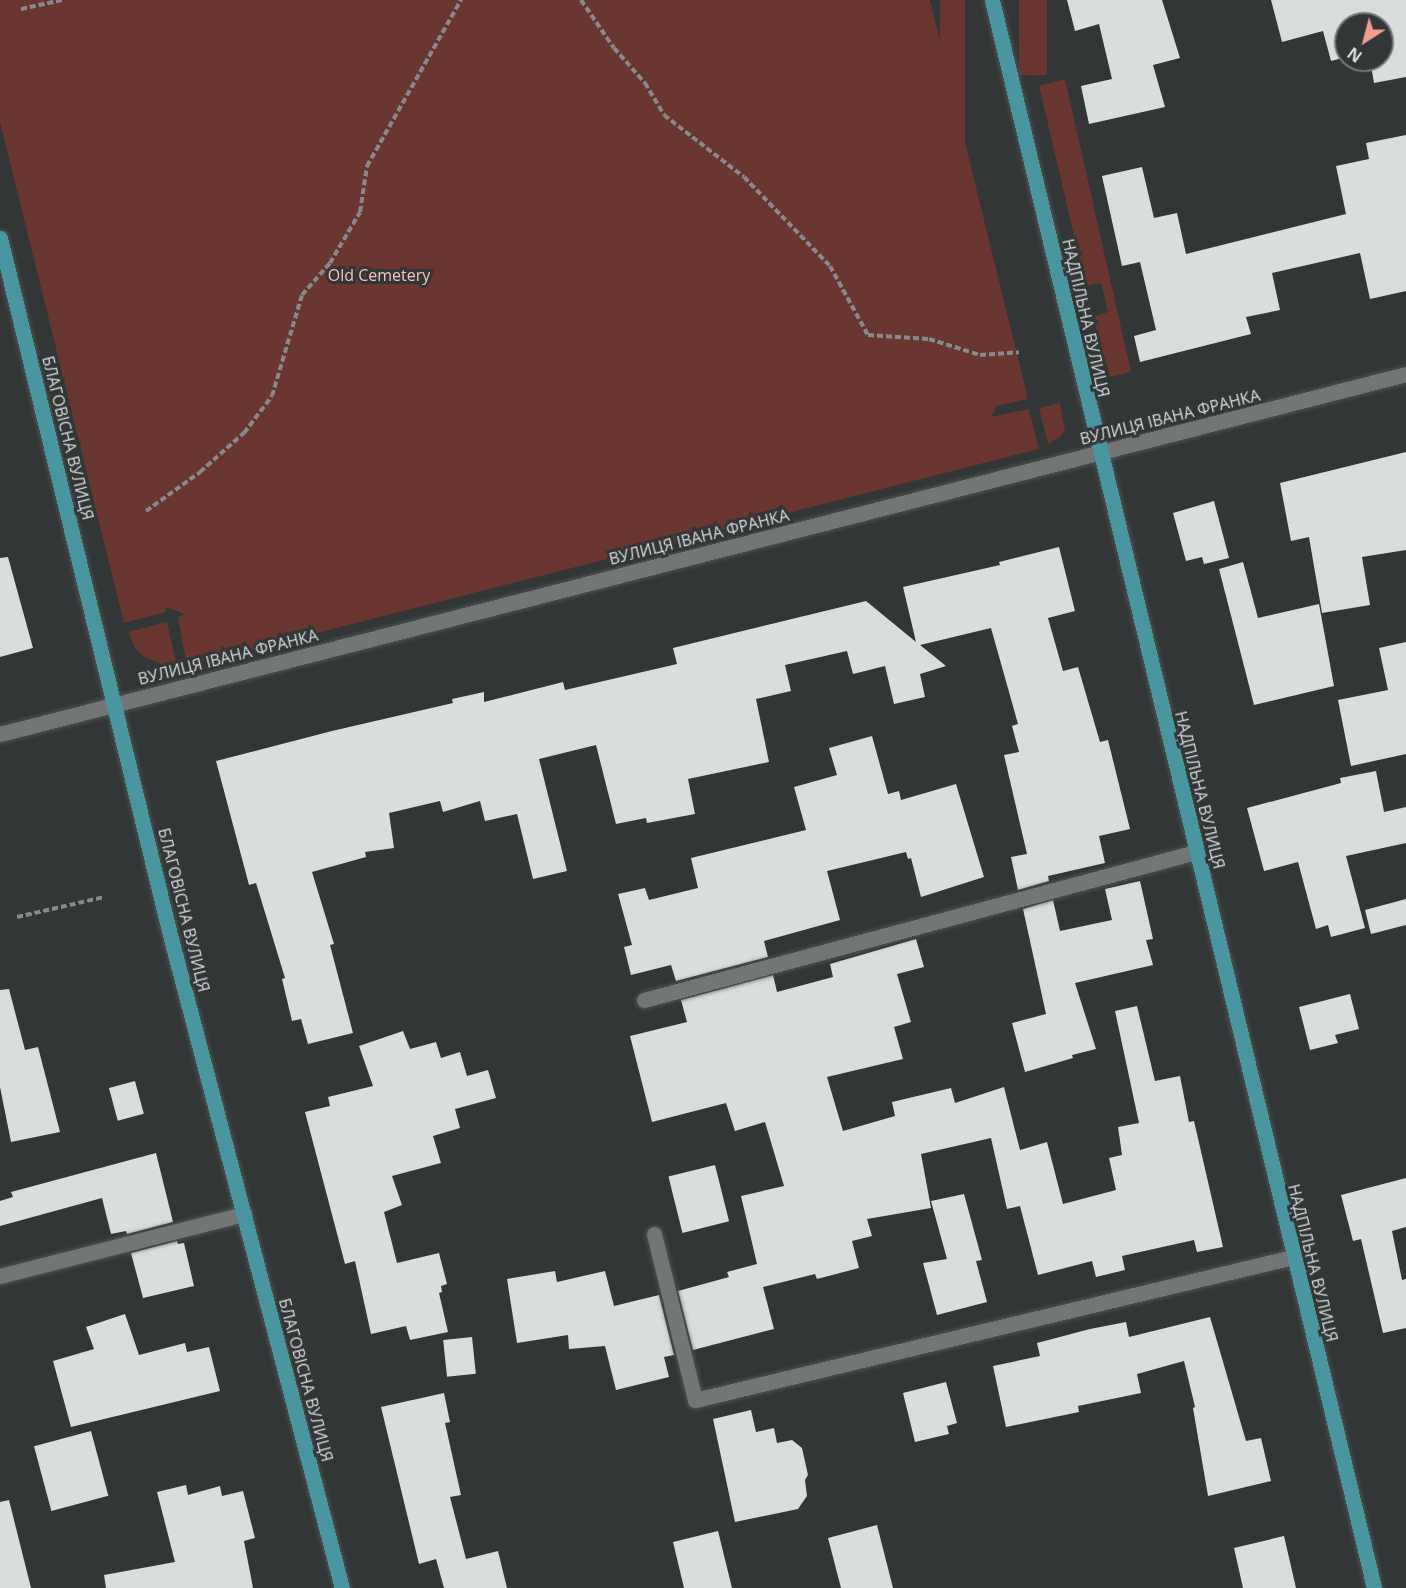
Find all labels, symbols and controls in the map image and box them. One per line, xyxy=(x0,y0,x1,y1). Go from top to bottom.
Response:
north arrow xyxy=(1334,12,1394,72)
text: N xyxy=(1343,42,1366,68)
street label: НАДПІЛЬНА ВУЛИЦЯ xyxy=(1058,237,1114,399)
park label: Old Cemetery xyxy=(328,265,430,285)
street label: БЛАГОВІСНА ВУЛИЦЯ xyxy=(38,354,98,522)
street label: ВУЛИЦЯ ІВАНА ФРАНКА xyxy=(1078,385,1262,449)
street label: ВУЛИЦЯ ІВАНА ФРАНКА xyxy=(607,505,791,569)
street label: ВУЛИЦЯ ІВАНА ФРАНКА xyxy=(136,625,320,689)
street label: НАДПІЛЬНА ВУЛИЦЯ xyxy=(1171,709,1229,871)
street label: БЛАГОВІСНА ВУЛИЦЯ xyxy=(154,826,214,994)
street label: НАДПІЛЬНА ВУЛИЦЯ xyxy=(1284,1182,1342,1344)
street label: БЛАГОВІСНА ВУЛИЦЯ xyxy=(275,1296,337,1464)

